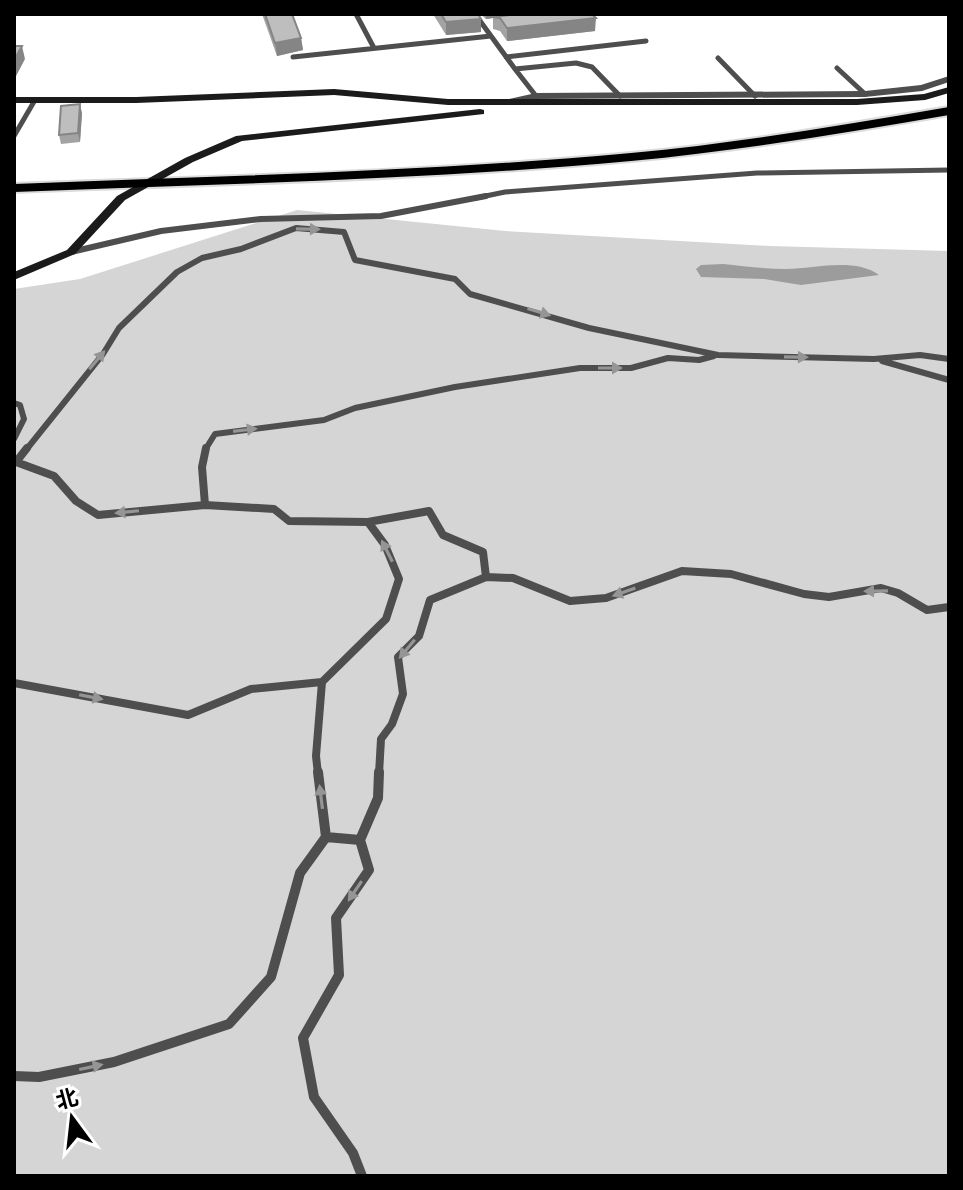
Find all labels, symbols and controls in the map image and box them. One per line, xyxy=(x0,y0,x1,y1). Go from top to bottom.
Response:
one-way arrow xyxy=(296,222,321,235)
one-way arrow xyxy=(527,307,551,319)
one-way arrow xyxy=(88,350,104,370)
one-way arrow xyxy=(784,351,809,363)
one-way arrow xyxy=(598,362,623,374)
one-way arrow xyxy=(233,423,258,436)
one-way arrow xyxy=(114,506,139,519)
one-way arrow xyxy=(380,540,394,563)
one-way arrow xyxy=(863,584,889,597)
one-way arrow xyxy=(611,586,635,598)
one-way arrow xyxy=(398,639,415,660)
one-way arrow xyxy=(78,691,103,704)
one-way arrow xyxy=(314,784,327,809)
one-way arrow xyxy=(347,880,362,901)
one-way arrow xyxy=(79,1060,104,1073)
north arrow xyxy=(32,1078,112,1158)
text: 北 xyxy=(53,1083,81,1115)

